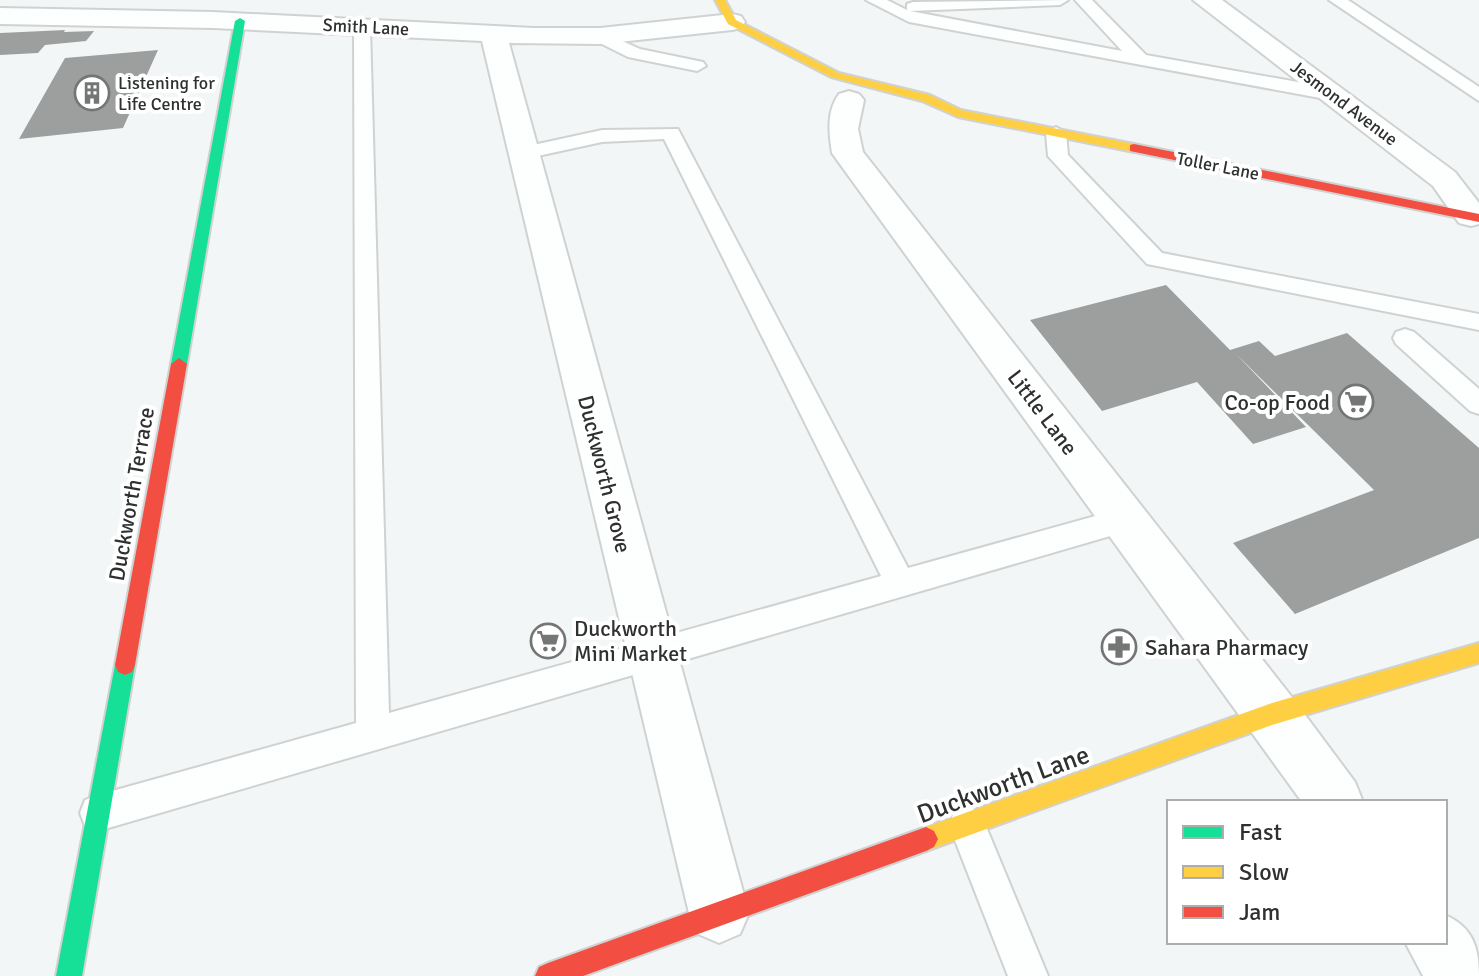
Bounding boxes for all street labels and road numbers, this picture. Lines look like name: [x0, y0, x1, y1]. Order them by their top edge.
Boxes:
street label: Smith Lane: [322, 14, 410, 40]
street label: Jesmond Avenue: [1286, 56, 1402, 150]
street label: Toller Lane: [1175, 147, 1261, 185]
street label: Little Lane: [1002, 364, 1083, 460]
street label: Duckworth Grove: [572, 392, 637, 556]
street label: Duckworth Terrace: [103, 405, 160, 583]
street label: Duckworth Lane: [913, 739, 1094, 831]

